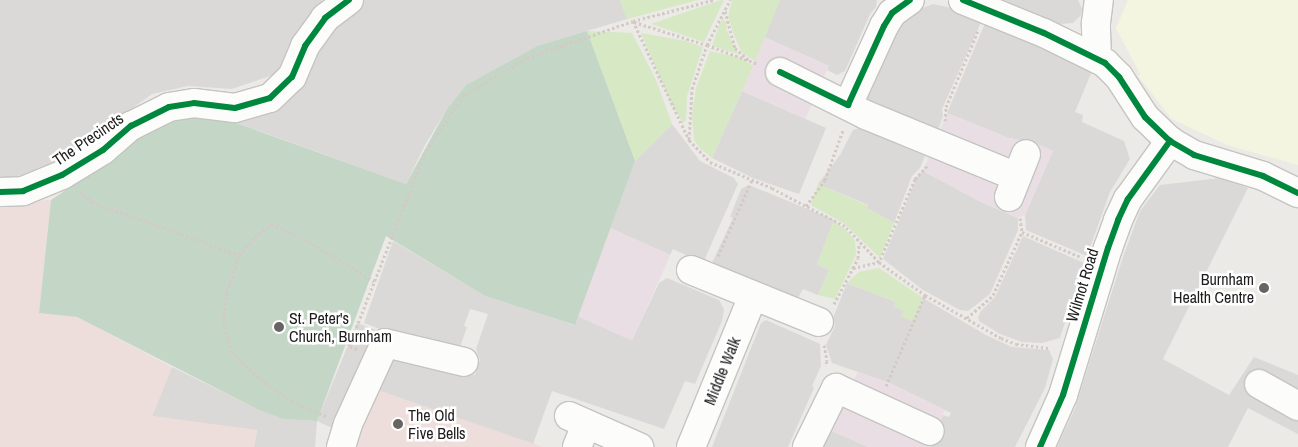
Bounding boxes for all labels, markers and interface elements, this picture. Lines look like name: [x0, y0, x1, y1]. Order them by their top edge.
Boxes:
street label: The Precincts: [49, 108, 127, 170]
street label: Wilmot Road: [1062, 246, 1102, 324]
place label: Burnham Health Centre: [1173, 269, 1254, 307]
marker: Burnham Health Centre: [1258, 282, 1270, 294]
place label: St. Peter's Church, Burnham: [289, 308, 392, 346]
marker: St. Peter's Church, Burnham: [273, 321, 285, 333]
street label: Middle Walk: [700, 334, 744, 408]
place label: The Old Five Bells: [408, 405, 466, 443]
marker: The Old Five Bells: [392, 418, 404, 430]

